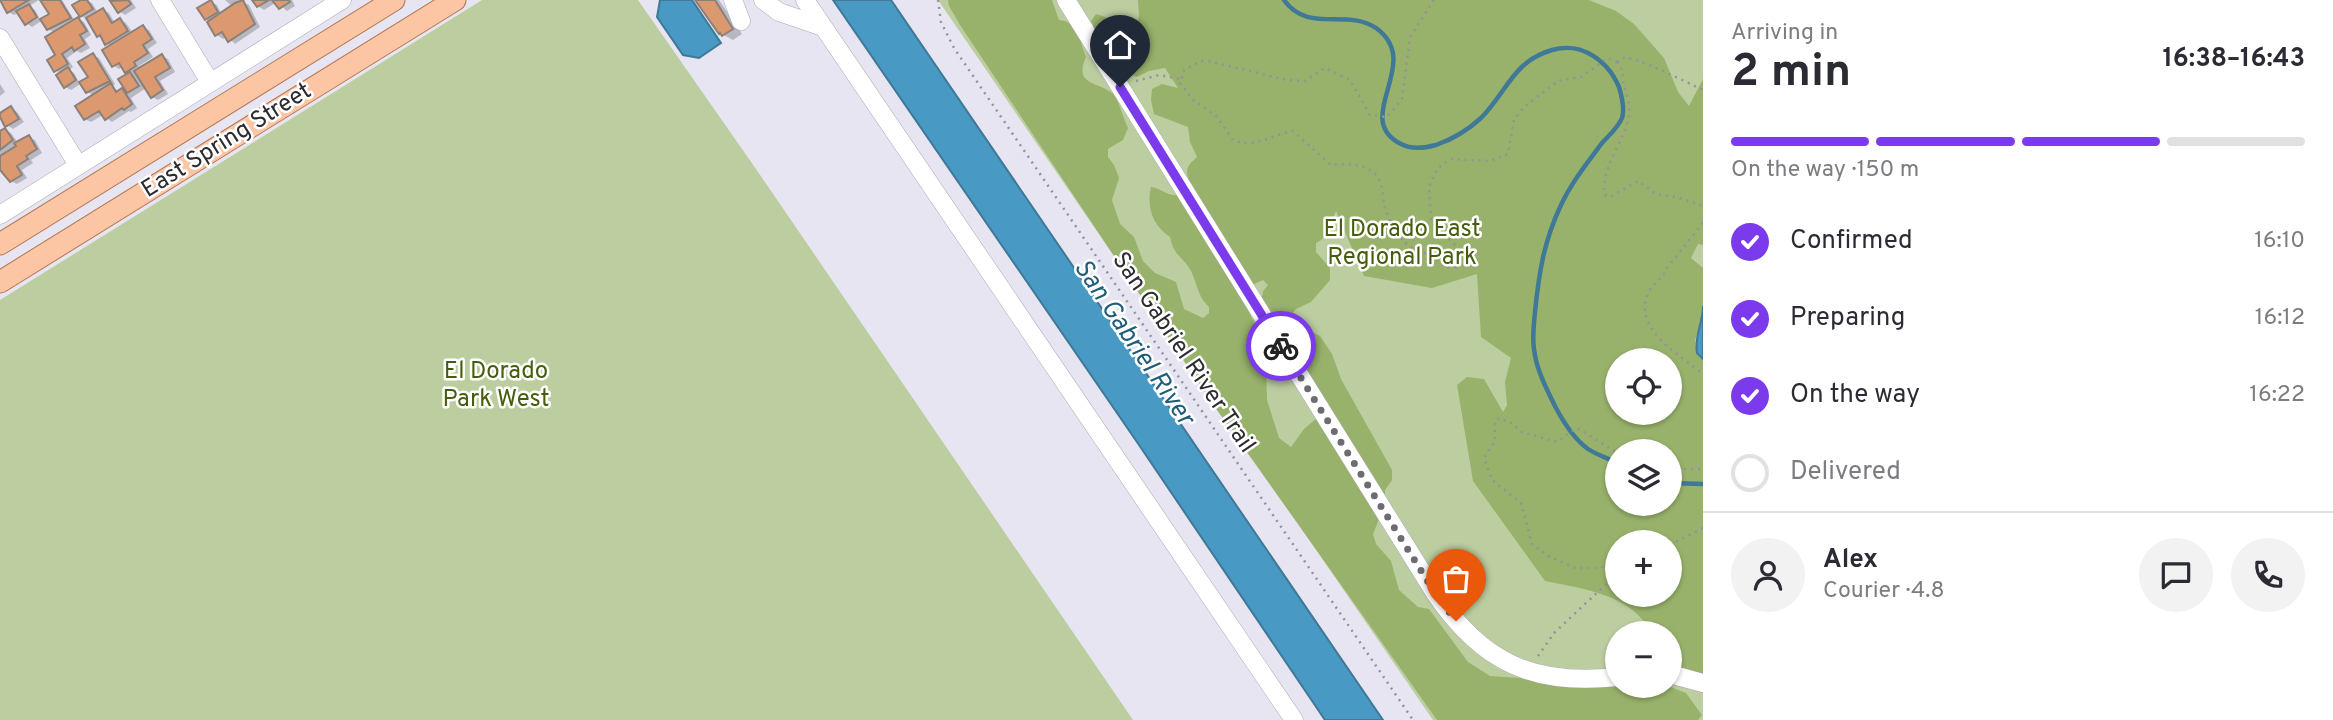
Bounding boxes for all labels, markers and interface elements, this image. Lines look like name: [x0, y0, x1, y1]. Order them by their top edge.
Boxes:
pin: [1090, 15, 1150, 87]
text: Arriving in: [1731, 19, 1838, 48]
icon: home: [1101, 26, 1139, 64]
text: 16:38–16:43: [2162, 43, 2305, 76]
text: 2 min: [1731, 44, 1851, 103]
street label: East Spring Street: [136, 77, 318, 205]
text: On the way · 150 m: [1731, 156, 1919, 185]
park label: El Dorado East Regional Park: [1323, 215, 1481, 273]
icon: check: [1731, 223, 1769, 261]
text: Confirmed: [1790, 225, 1913, 258]
text: 16:10: [2254, 227, 2305, 256]
street label: San Gabriel River Trail: [1105, 247, 1261, 459]
water label: San Gabriel River: [1065, 253, 1202, 434]
icon: check: [1731, 300, 1769, 338]
text: Preparing: [1790, 302, 1905, 335]
text: 16:12: [2255, 304, 2305, 333]
courier: [1246, 311, 1316, 381]
icon: bike: [1262, 327, 1300, 365]
map controls: [1605, 348, 1682, 698]
button: locate: [1605, 348, 1682, 425]
park label: El Dorado Park West: [442, 357, 550, 415]
icon: check: [1731, 377, 1769, 415]
text: On the way: [1790, 379, 1920, 412]
text: 16:22: [2249, 381, 2305, 410]
button: layers: [1605, 439, 1682, 516]
text: Delivered: [1790, 456, 1901, 489]
button: +: [1605, 530, 1682, 607]
button: person: [1731, 538, 1805, 612]
button: chat: [2139, 538, 2213, 612]
button: phone: [2231, 538, 2305, 612]
text: Alex: [1823, 544, 1878, 577]
pin: [1426, 549, 1486, 621]
icon: bag: [1437, 560, 1475, 598]
text: Courier · 4.8: [1823, 577, 1944, 606]
button: −: [1605, 621, 1682, 698]

